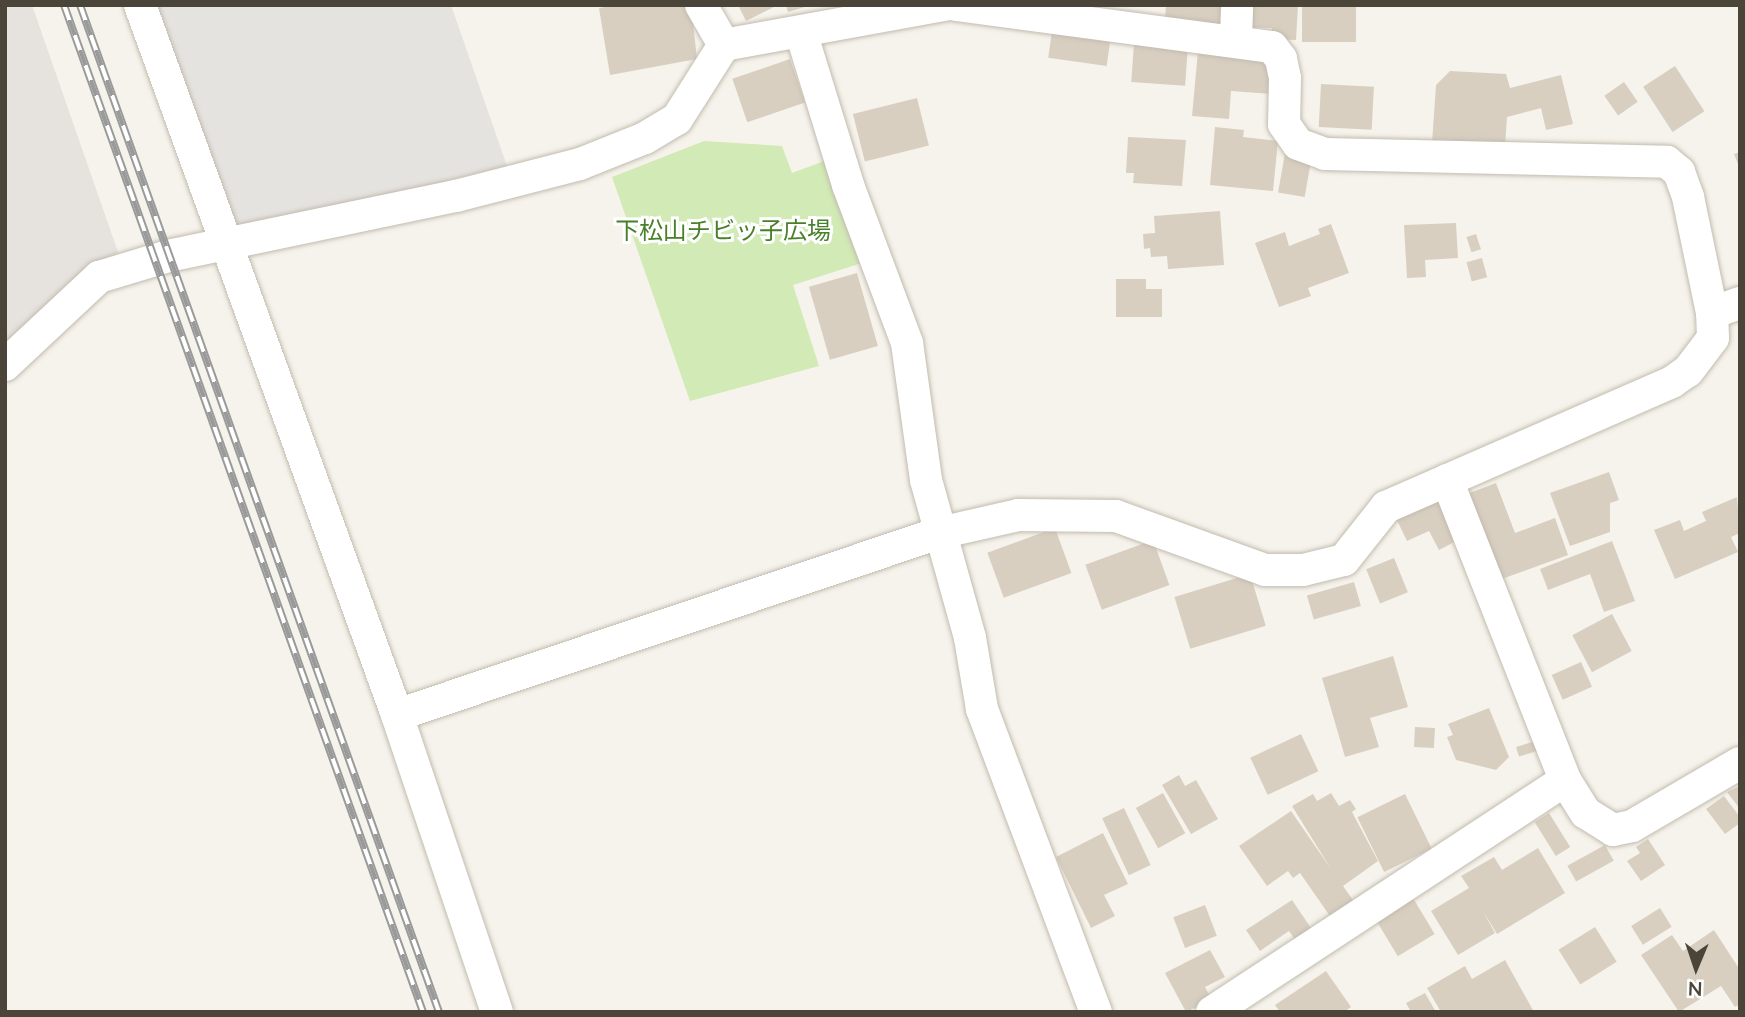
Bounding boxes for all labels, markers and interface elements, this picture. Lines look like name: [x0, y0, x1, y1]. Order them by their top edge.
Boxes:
park label: 下松山チビッ子広場: [615, 216, 831, 244]
north arrow: [1661, 933, 1731, 1003]
text: N: [1688, 978, 1703, 1001]

